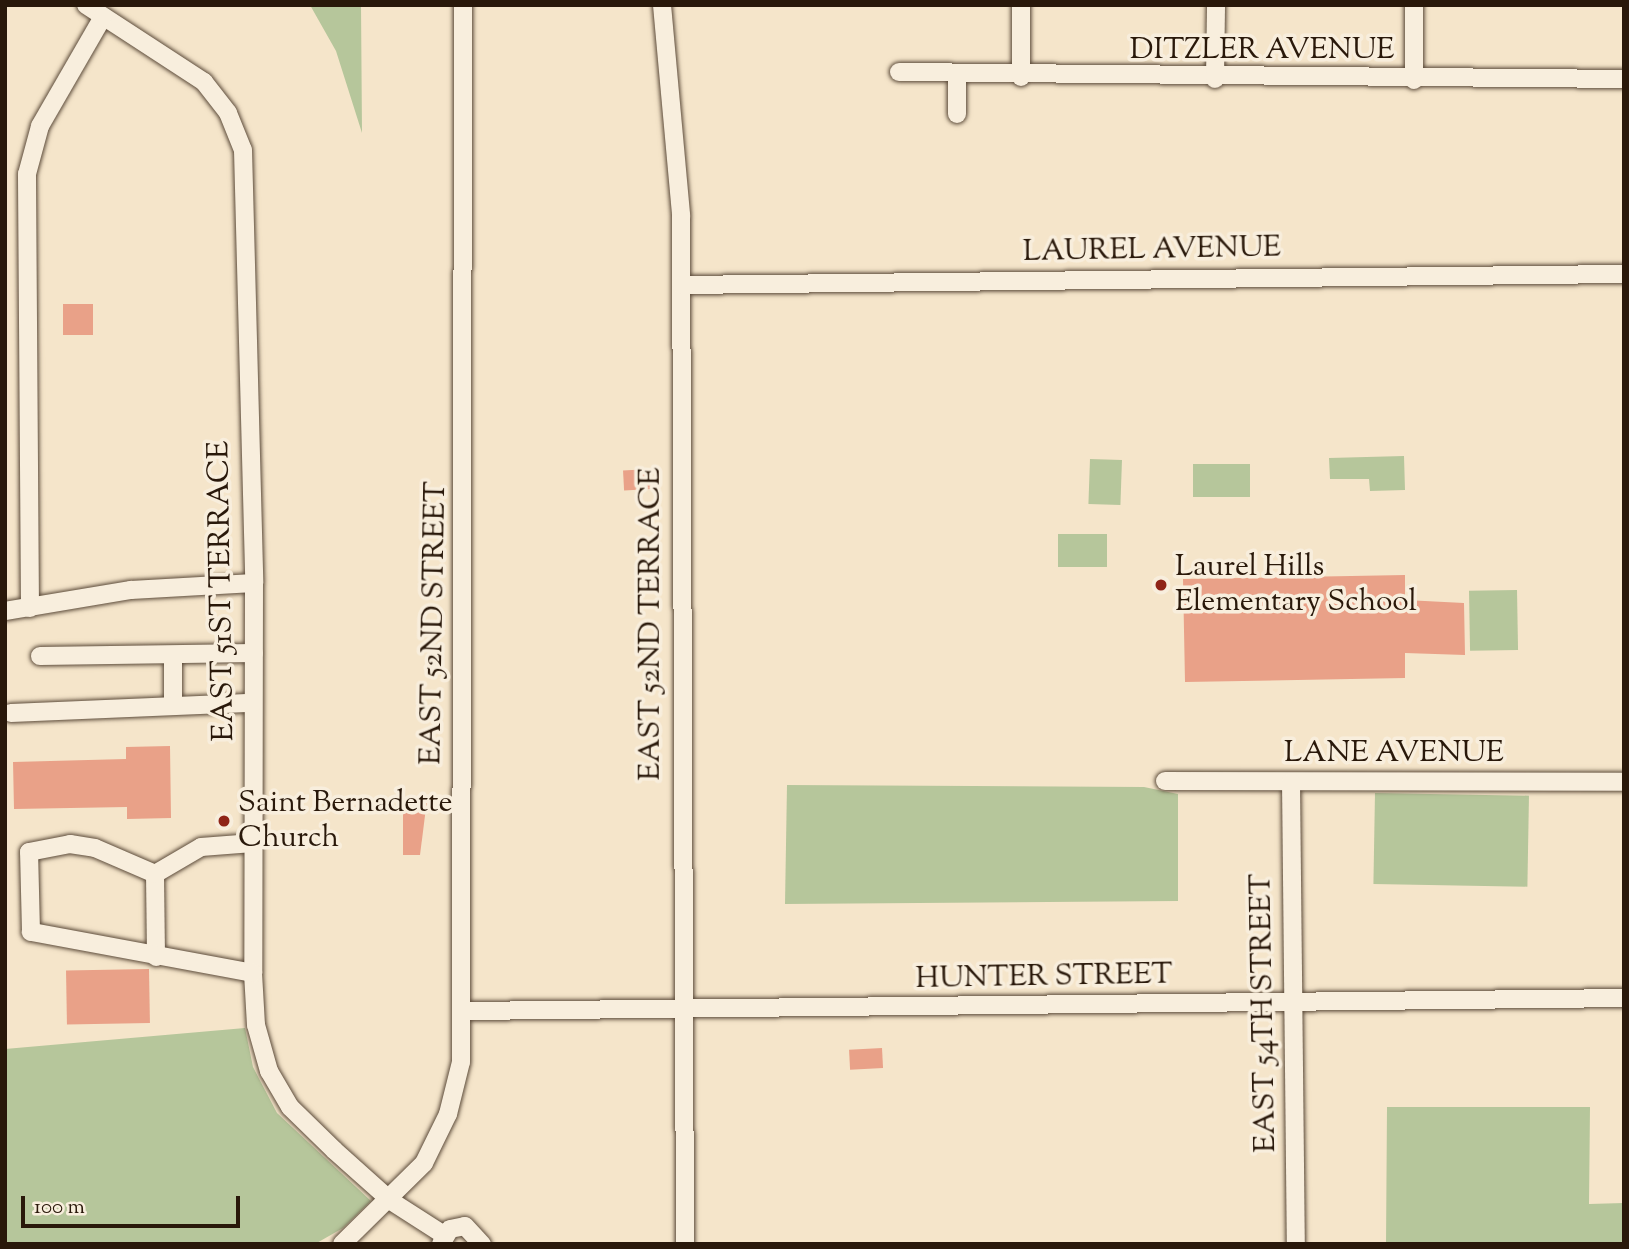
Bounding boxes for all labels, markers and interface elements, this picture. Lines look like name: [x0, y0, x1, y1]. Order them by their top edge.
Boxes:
street label: DITZLER AVENUE: [1130, 33, 1394, 69]
street label: LAUREL AVENUE: [1023, 231, 1281, 271]
street label: EAST 51ST TERRACE: [202, 440, 244, 742]
street label: EAST 52ND TERRACE: [634, 467, 670, 781]
street label: EAST 52ND STREET: [415, 481, 455, 765]
place label: Laurel Hills Elementary School: [1175, 550, 1417, 620]
marker: Laurel Hills Elementary School: [1153, 577, 1169, 593]
street label: LANE AVENUE: [1284, 736, 1504, 772]
place label: Saint Bernadette Church: [238, 786, 453, 856]
marker: Saint Bernadette Church: [216, 813, 232, 829]
street label: EAST 54TH STREET: [1245, 873, 1285, 1153]
street label: HUNTER STREET: [915, 958, 1173, 998]
scale bar: [24, 1182, 243, 1226]
text: 100 m: [34, 1193, 85, 1223]

